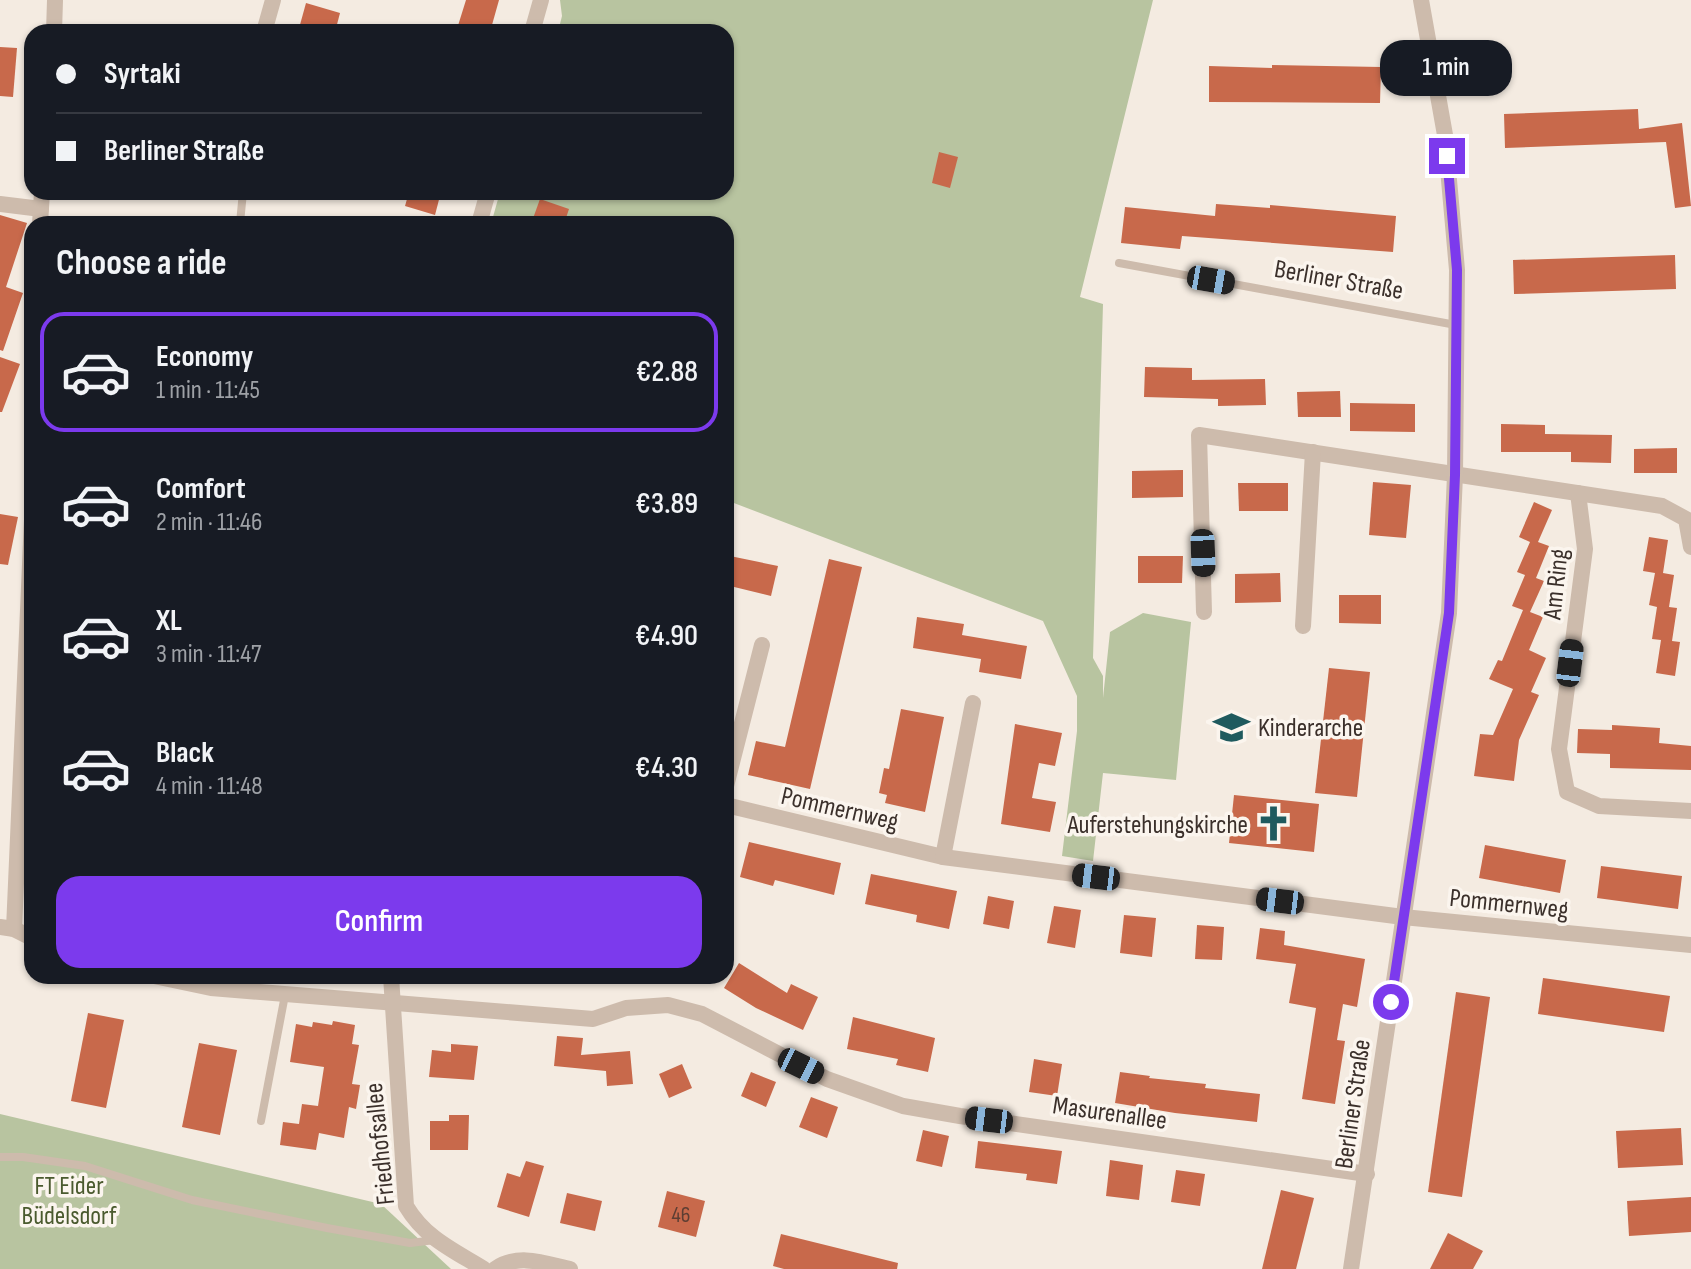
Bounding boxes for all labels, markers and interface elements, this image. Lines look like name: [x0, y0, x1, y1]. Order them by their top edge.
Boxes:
callout: 1 min: [1381, 40, 1513, 96]
text: 1 min: [1422, 52, 1470, 83]
text: Syrtaki: [104, 56, 181, 92]
text: Berliner Straße: [104, 133, 264, 169]
route end: [1429, 138, 1465, 174]
text: Choose a ride: [56, 242, 227, 285]
street label: Berliner Straße: [1272, 254, 1406, 307]
car: [1185, 264, 1237, 296]
icon: car: [60, 336, 132, 408]
text: Economy: [156, 339, 253, 375]
text: €2.88: [636, 354, 698, 390]
text: 1 min · 11:45: [156, 375, 260, 406]
icon: car: [60, 468, 132, 540]
text: Comfort: [156, 471, 246, 507]
text: €3.89: [635, 486, 698, 522]
text: 2 min · 11:46: [156, 507, 262, 538]
car: [1190, 529, 1216, 577]
street label: Am Ring: [1537, 547, 1576, 622]
icon: car: [60, 600, 132, 672]
text: XL: [156, 603, 182, 639]
text: €4.90: [635, 618, 698, 654]
car: [1555, 638, 1585, 688]
text: 3 min · 11:47: [156, 639, 261, 670]
school or university icon: Kinderarche: [1213, 708, 1251, 746]
place label: Kinderarche: [1258, 713, 1363, 744]
icon: car: [60, 732, 132, 804]
text: Black: [156, 735, 214, 771]
text: €4.30: [635, 750, 698, 786]
text: 4 min · 11:48: [156, 771, 263, 802]
street label: Pommernweg: [778, 781, 901, 838]
church icon: Auferstehungskirche: [1255, 805, 1293, 843]
place label: Auferstehungskirche: [1066, 810, 1248, 841]
car: [1071, 862, 1121, 892]
button: Confirm: [56, 876, 702, 968]
street label: Pommernweg: [1448, 883, 1570, 926]
car: [1255, 886, 1305, 916]
route start: [1373, 984, 1409, 1020]
street label: Berliner Straße: [1329, 1037, 1378, 1171]
car: [774, 1045, 828, 1087]
street label: Friedhofsallee: [359, 1081, 402, 1206]
street label: Masurenallee: [1051, 1090, 1169, 1137]
car: [964, 1105, 1014, 1135]
park label: FT Eider Büdelsdorf: [22, 1171, 117, 1232]
house number: 46: [672, 1202, 690, 1229]

